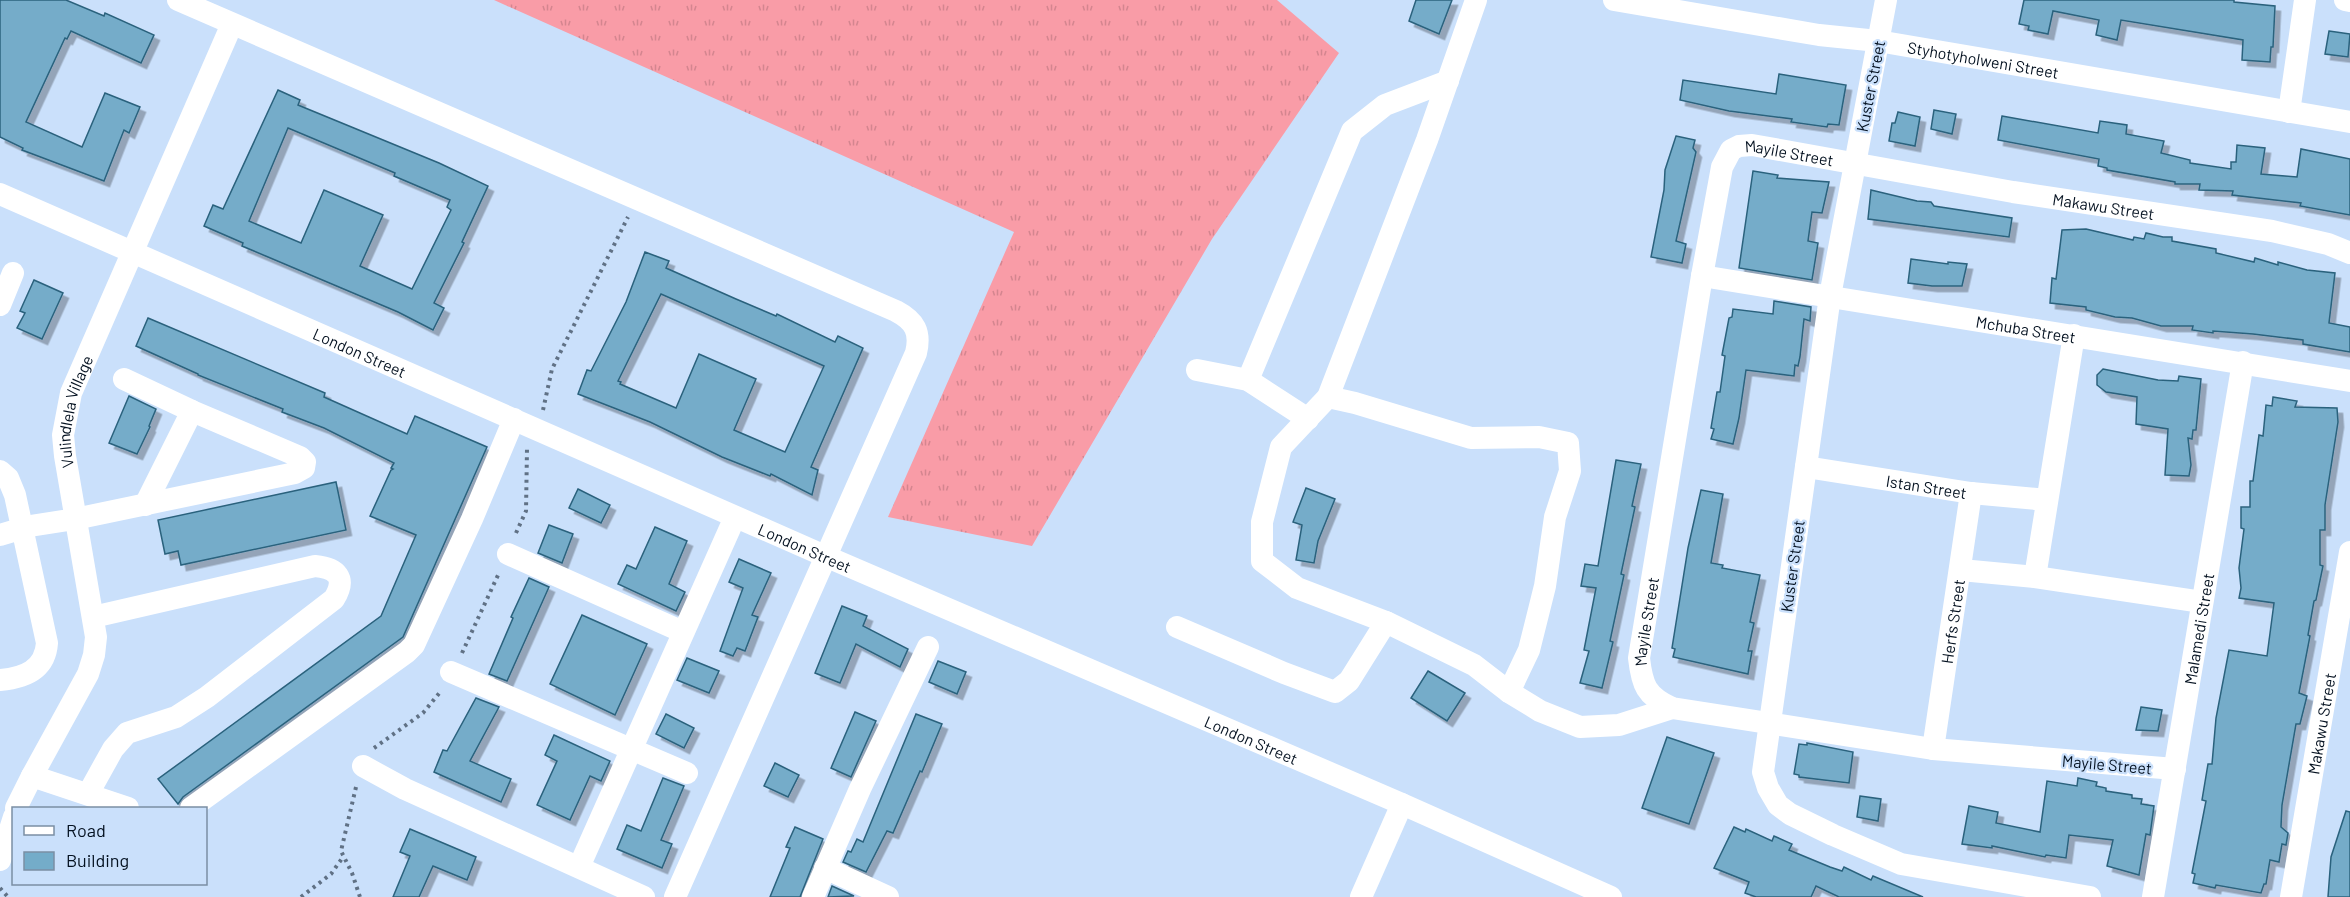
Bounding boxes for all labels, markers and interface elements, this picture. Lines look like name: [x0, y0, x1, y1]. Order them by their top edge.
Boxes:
street label: Styhotyholweni Street: [1906, 37, 2060, 81]
street label: Kuster Street: [1852, 39, 1888, 133]
street label: Mayile Street: [1744, 135, 1835, 169]
street label: Makawu Street: [2051, 189, 2156, 223]
street label: Mchuba Street: [1974, 311, 2077, 346]
street label: London Street: [311, 323, 409, 381]
street label: Vulindlela Village: [53, 352, 96, 469]
street label: Istan Street: [1885, 470, 1968, 502]
street label: London Street: [756, 519, 854, 576]
street label: Kuster Street: [1776, 519, 1808, 613]
street label: Malamedi Street: [2179, 572, 2217, 686]
street label: Mayile Street: [1629, 576, 1662, 667]
street label: Herfs Street: [1936, 578, 1968, 665]
street label: Makawu Street: [2303, 671, 2339, 776]
street label: London Street: [1202, 711, 1301, 768]
street label: Mayile Street: [2061, 751, 2153, 777]
legend: [12, 807, 207, 885]
text: Road: [66, 819, 106, 841]
text: Building: [66, 849, 129, 871]

